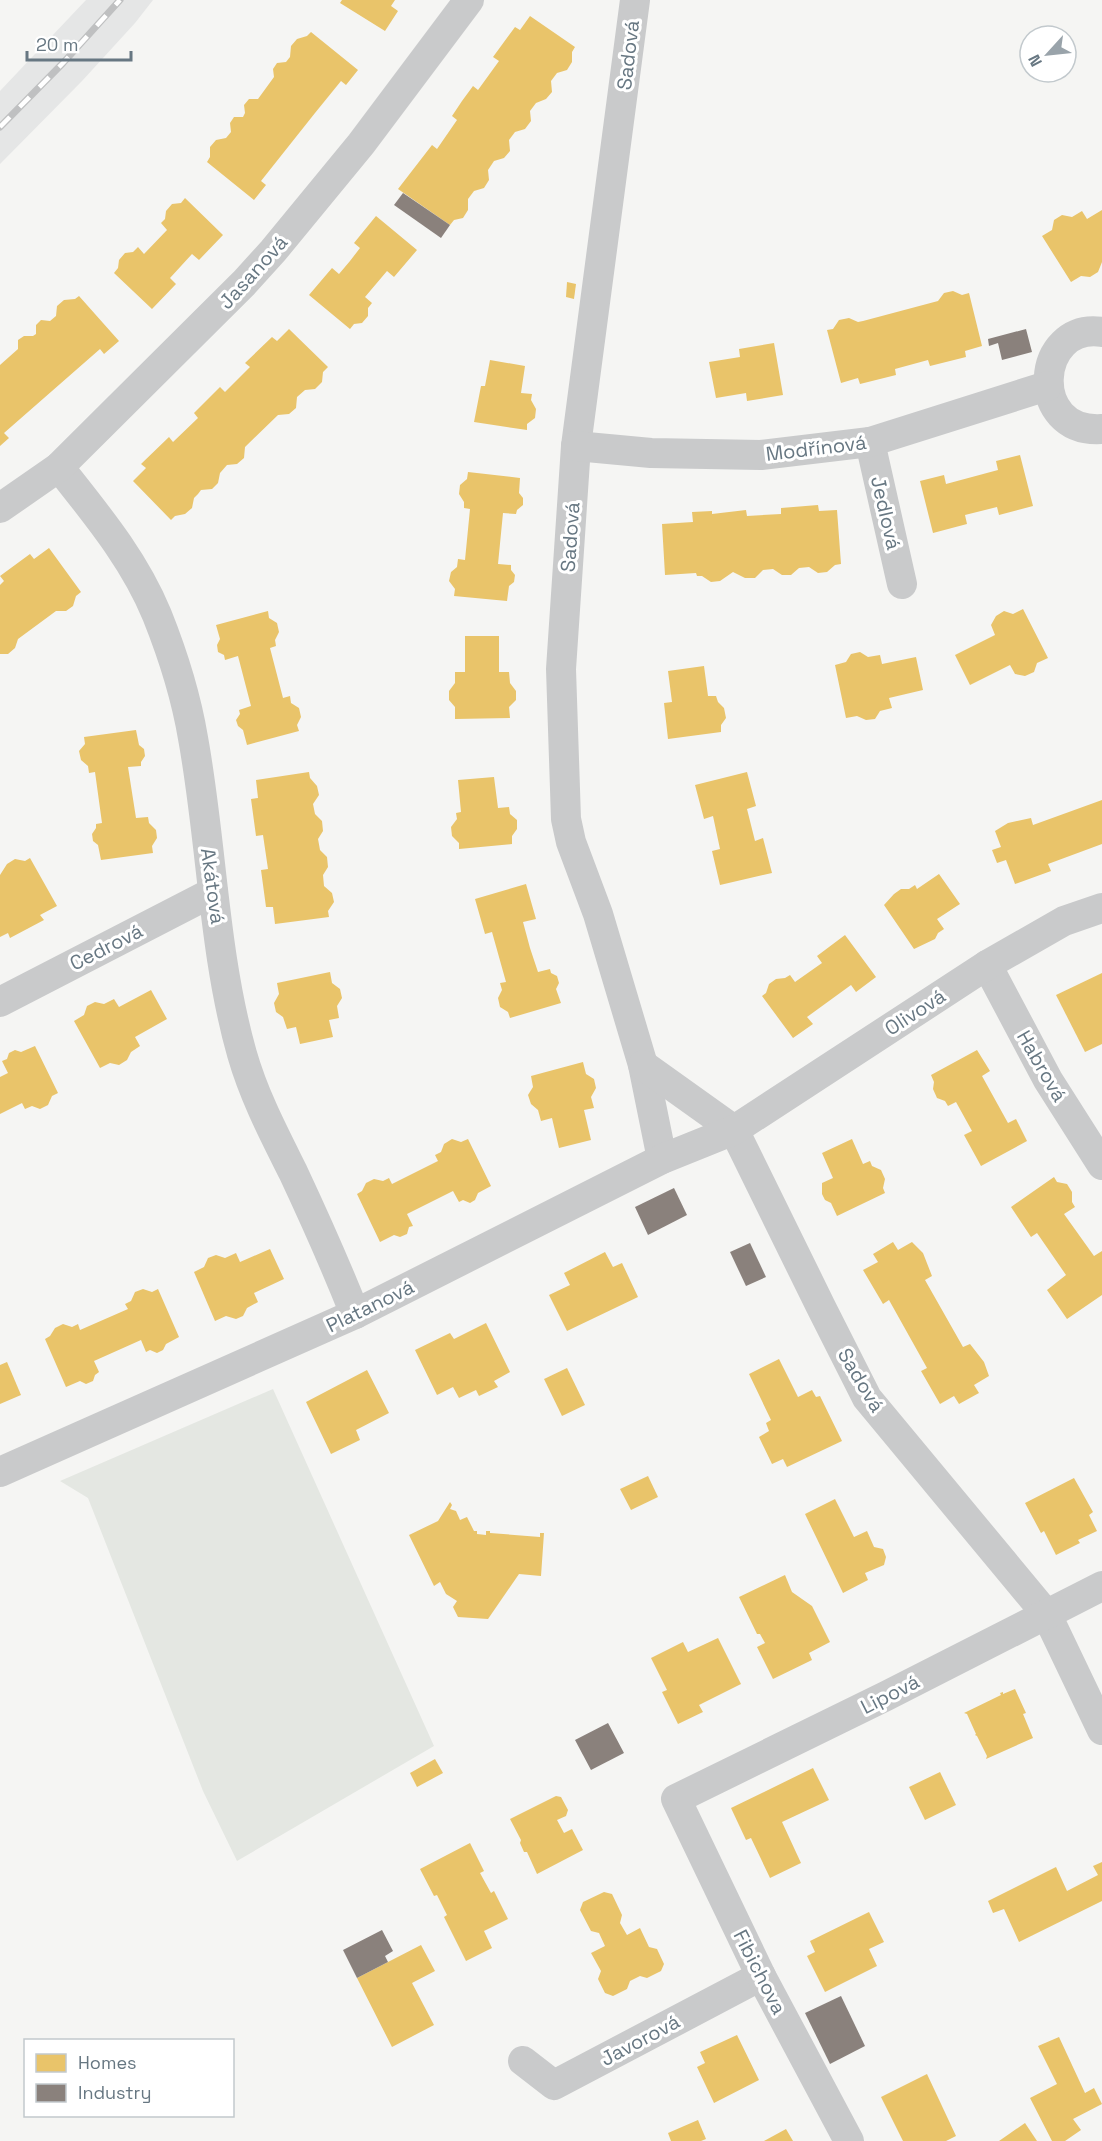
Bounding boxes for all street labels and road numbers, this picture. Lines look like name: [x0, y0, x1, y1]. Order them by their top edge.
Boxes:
street label: Sadová: [611, 19, 645, 91]
street label: Jasanová: [213, 230, 293, 314]
street label: Modřínová: [764, 429, 868, 467]
street label: Jedlová: [865, 474, 907, 552]
street label: Sadová: [555, 501, 585, 573]
street label: Akátová: [195, 846, 231, 926]
street label: Cedrová: [65, 918, 147, 976]
street label: Olivová: [880, 983, 950, 1041]
street label: Habrová: [1011, 1025, 1073, 1107]
street label: Platanová: [322, 1274, 418, 1338]
street label: Sadová: [832, 1343, 890, 1417]
street label: Lipová: [856, 1668, 924, 1720]
street label: Fibichova: [728, 1925, 792, 2019]
street label: Javorová: [596, 2008, 684, 2072]

